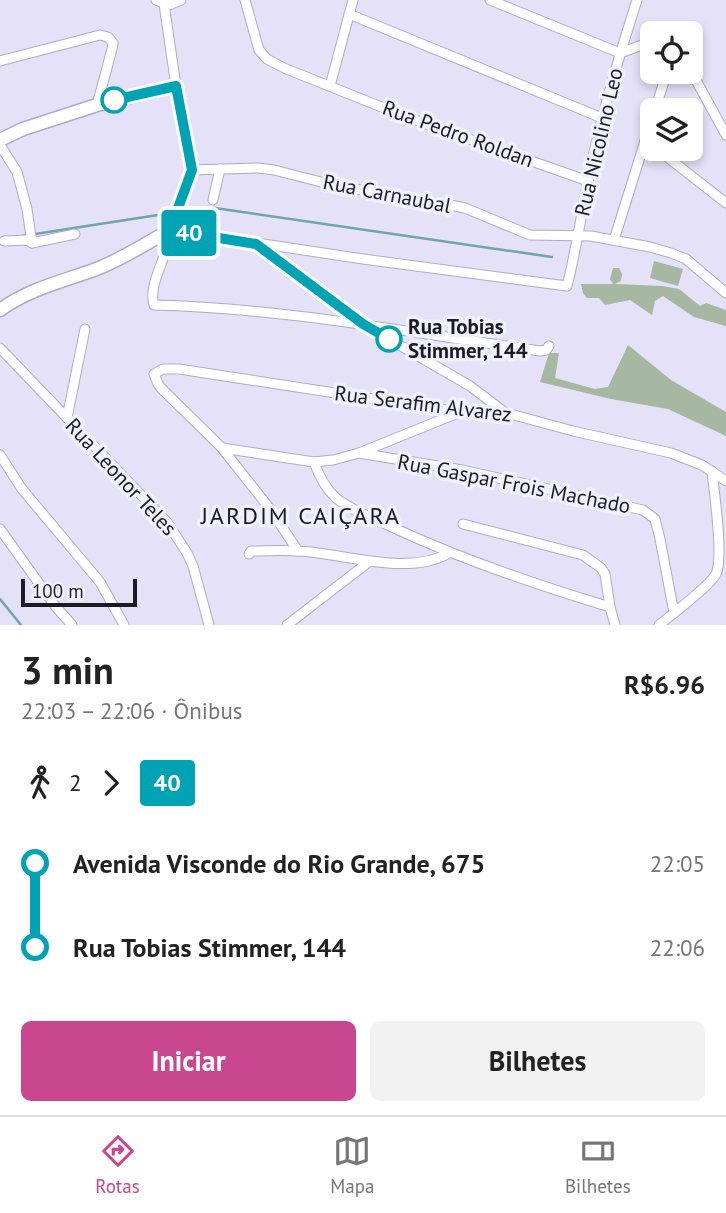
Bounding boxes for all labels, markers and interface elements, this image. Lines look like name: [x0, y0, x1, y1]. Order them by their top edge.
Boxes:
map controls: [640, 21, 703, 161]
button: locate: [640, 21, 703, 84]
street label: Rua Nicolino Leo: [568, 65, 629, 219]
unlabelled marker: [101, 87, 127, 113]
street label: Rua Pedro Roldan: [379, 94, 537, 173]
button: layers: [640, 98, 703, 161]
street label: Rua Carnaubal: [321, 168, 453, 219]
line badge: 40: [158, 210, 220, 256]
text: 40: [175, 217, 203, 248]
place label: Rua Tobias Stimmer, 144: [408, 313, 528, 364]
marker: Rua Tobias Stimmer, 144: [376, 326, 402, 352]
street label: Rua Serafim Alvarez: [333, 379, 513, 428]
street label: Rua Leonor Teles: [60, 412, 183, 541]
street label: Rua Gaspar Frois Machado: [395, 448, 633, 519]
district label: JARDIM CAIÇARA: [200, 500, 401, 531]
scale bar: [21, 576, 136, 608]
text: 100 m: [32, 579, 84, 603]
text: 3 min: [21, 645, 114, 694]
text: R$6.96: [624, 668, 705, 701]
text: 22:03 – 22:06 · Ônibus: [21, 696, 243, 725]
icon: walk: [21, 764, 59, 802]
icon: forward: [92, 764, 130, 802]
text: 40: [154, 767, 181, 798]
text: 2: [69, 768, 82, 797]
text: Avenida Visconde do Rio Grande, 675: [73, 847, 485, 880]
text: 22:05: [650, 849, 705, 878]
text: Rua Tobias Stimmer, 144: [73, 931, 346, 964]
text: 22:06: [650, 933, 705, 962]
button: Iniciar: [21, 1021, 356, 1101]
button: Bilhetes: [370, 1021, 705, 1101]
tab: Rotas: [95, 1132, 140, 1198]
tab: Mapa: [330, 1132, 374, 1198]
tab: Bilhetes: [565, 1132, 631, 1198]

